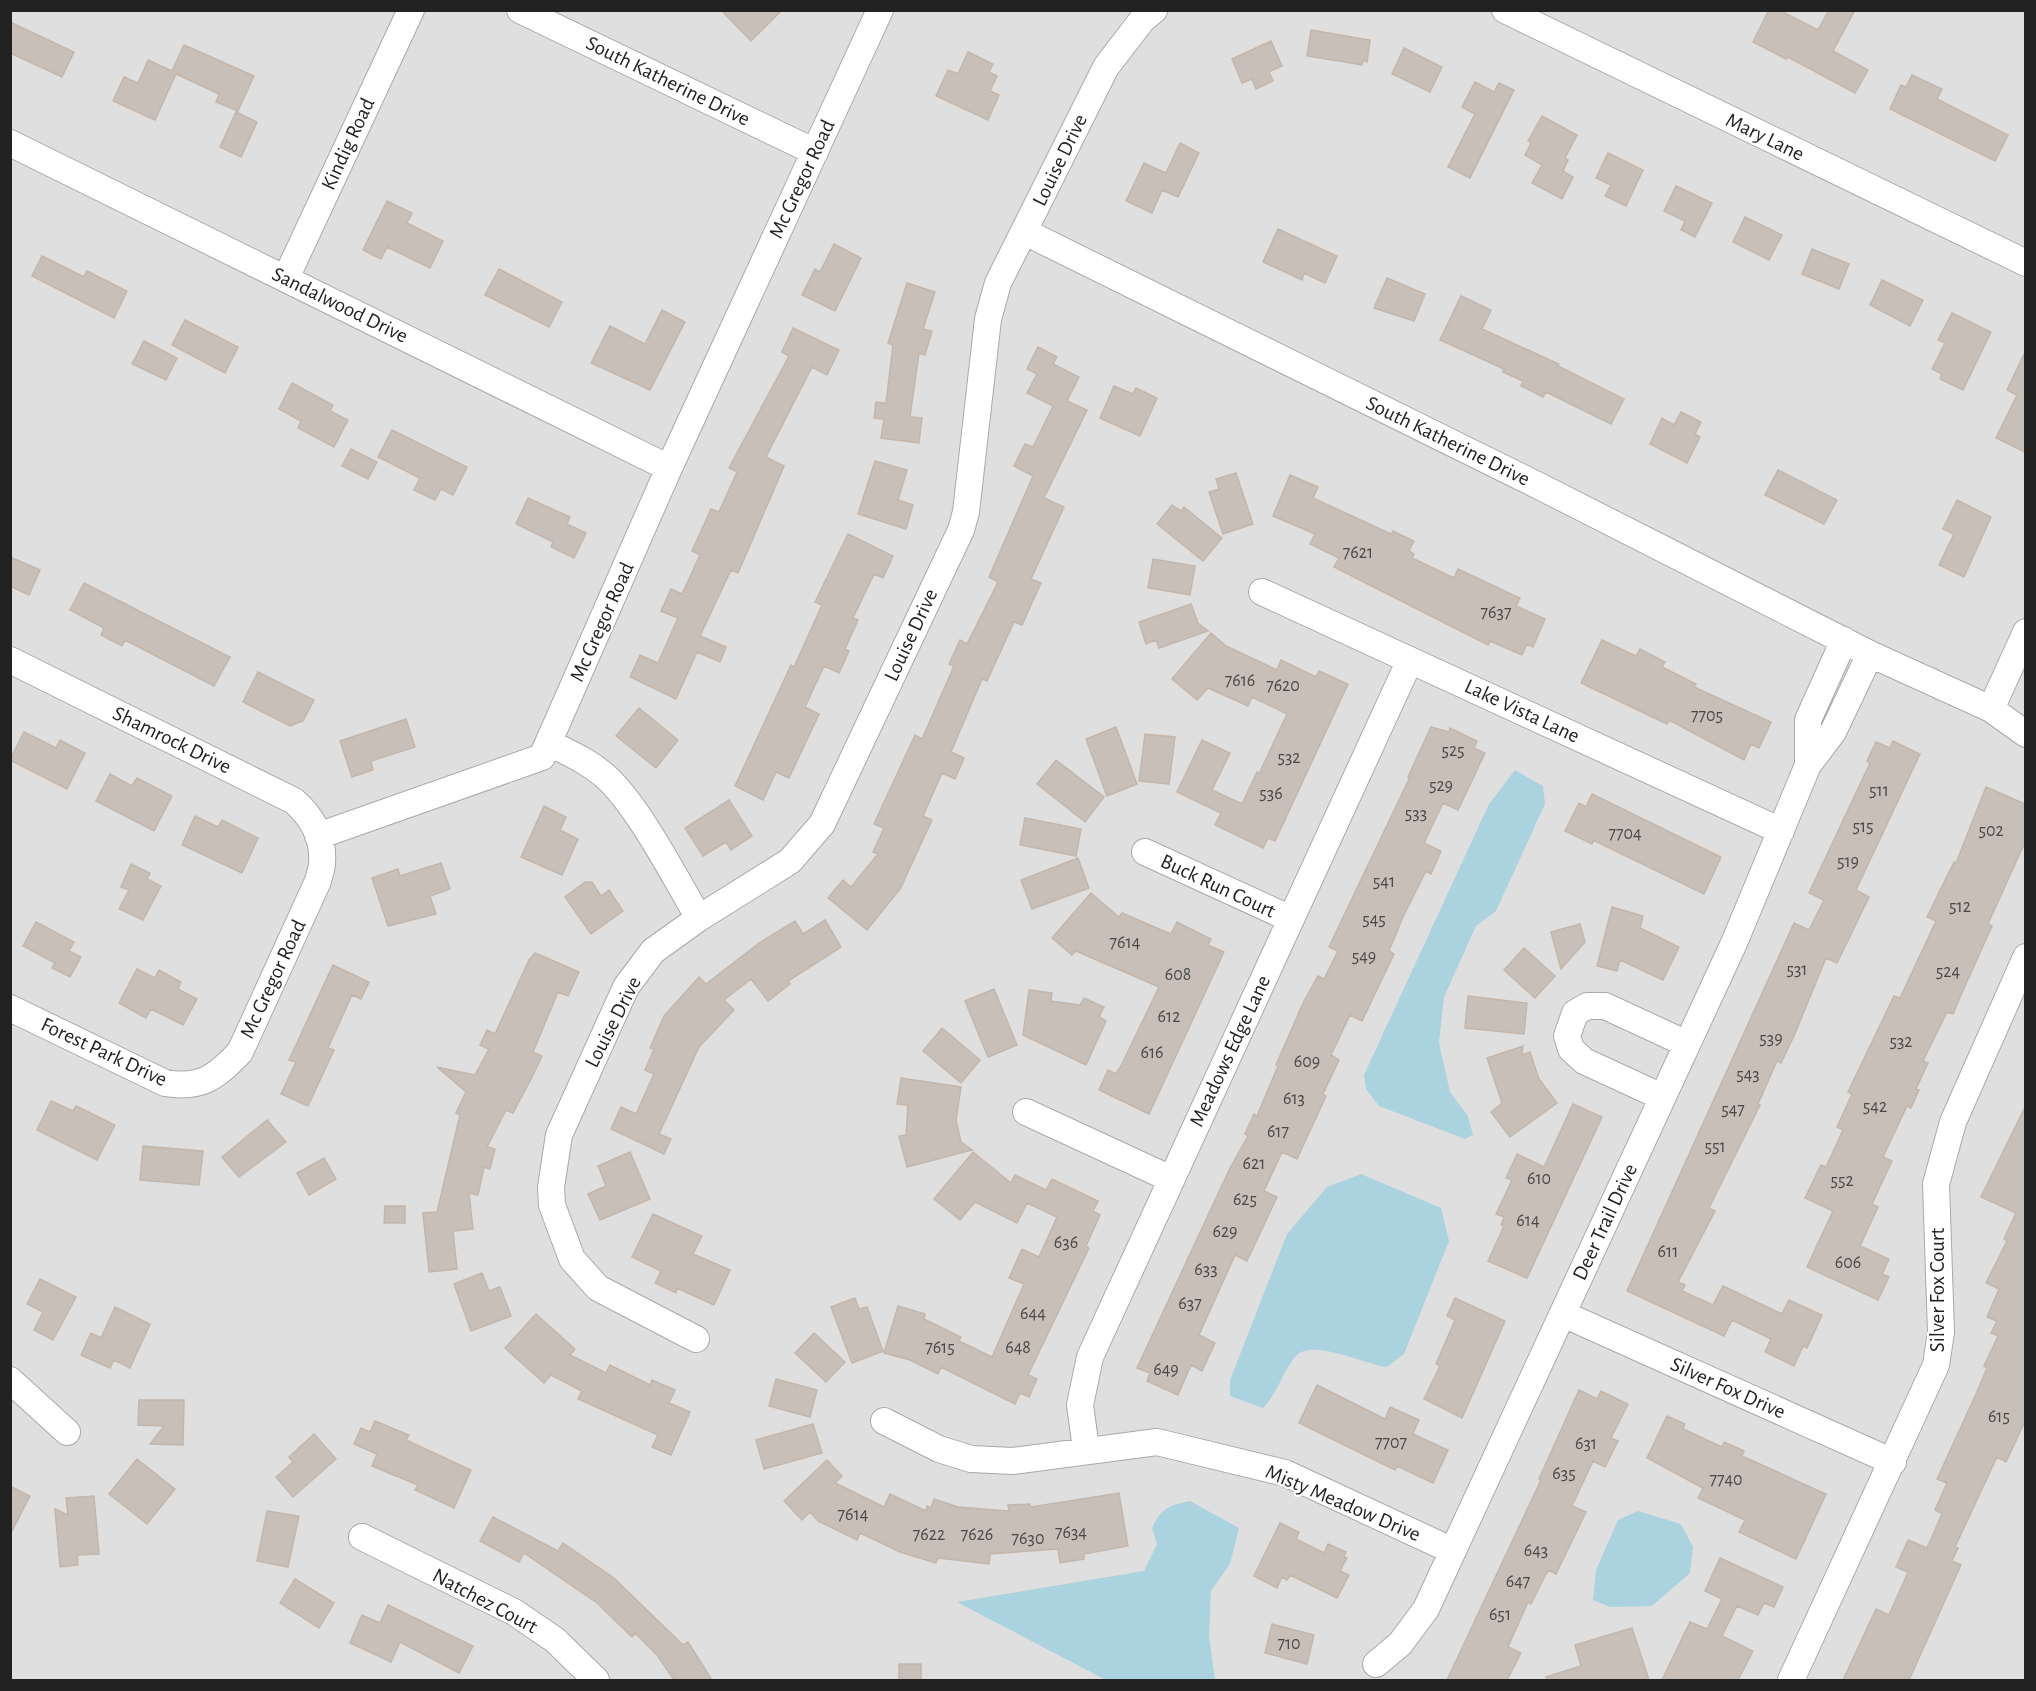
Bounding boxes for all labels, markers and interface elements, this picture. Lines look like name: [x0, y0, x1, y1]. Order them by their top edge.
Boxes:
street label: South Katherine Drive: [583, 32, 753, 130]
street label: Kindig Road: [318, 95, 378, 193]
street label: Mary Lane: [1723, 109, 1807, 165]
street label: Louise Drive: [1029, 111, 1091, 209]
street label: Mc Gregor Road: [765, 116, 839, 242]
street label: Sandalwood Drive: [269, 263, 411, 347]
street label: South Katherine Drive: [1363, 392, 1533, 490]
house number: 7621: [1343, 544, 1373, 562]
street label: Mc Gregor Road: [566, 559, 638, 685]
street label: Louise Drive: [881, 586, 941, 684]
house number: 7637: [1481, 604, 1511, 622]
house number: 7616: [1225, 672, 1255, 690]
street label: Lake Vista Lane: [1461, 675, 1583, 747]
house number: 7620: [1266, 677, 1300, 695]
street label: Shamrock Drive: [110, 702, 234, 778]
house number: 7705: [1691, 707, 1723, 725]
house number: 525: [1441, 742, 1465, 760]
house number: 532: [1277, 749, 1301, 767]
house number: 529: [1429, 777, 1453, 795]
house number: 511: [1869, 782, 1889, 800]
house number: 536: [1259, 785, 1283, 803]
house number: 533: [1405, 805, 1427, 823]
house number: 515: [1852, 818, 1874, 836]
house number: 502: [1978, 822, 2004, 840]
house number: 7704: [1608, 825, 1642, 843]
street label: Buck Run Court: [1157, 850, 1279, 922]
house number: 519: [1837, 853, 1859, 871]
house number: 541: [1373, 873, 1395, 891]
house number: 512: [1949, 898, 1971, 916]
house number: 545: [1362, 911, 1386, 929]
street label: Mc Gregor Road: [236, 916, 310, 1042]
house number: 7614: [1110, 934, 1141, 952]
house number: 549: [1352, 948, 1376, 966]
house number: 531: [1786, 961, 1808, 979]
house number: 524: [1936, 963, 1961, 981]
house number: 608: [1165, 966, 1191, 984]
street label: Meadows Edge Lane: [1186, 972, 1274, 1130]
street label: Louise Drive: [581, 973, 645, 1071]
house number: 612: [1158, 1008, 1180, 1026]
street label: Forest Park Drive: [38, 1014, 170, 1090]
house number: 539: [1759, 1030, 1783, 1048]
house number: 532: [1889, 1033, 1913, 1051]
house number: 616: [1140, 1044, 1164, 1062]
house number: 609: [1294, 1053, 1320, 1071]
house number: 543: [1736, 1066, 1760, 1084]
house number: 613: [1283, 1090, 1305, 1108]
house number: 542: [1863, 1098, 1887, 1116]
house number: 547: [1721, 1101, 1745, 1119]
house number: 617: [1267, 1123, 1289, 1141]
house number: 551: [1704, 1138, 1726, 1156]
house number: 621: [1243, 1155, 1265, 1173]
street label: Deer Trail Drive: [1569, 1161, 1641, 1283]
house number: 610: [1527, 1170, 1551, 1188]
house number: 552: [1830, 1172, 1854, 1190]
house number: 625: [1233, 1191, 1257, 1209]
house number: 614: [1516, 1212, 1540, 1230]
house number: 629: [1212, 1223, 1238, 1241]
street label: Silver Fox Court: [1927, 1227, 1948, 1352]
house number: 636: [1054, 1234, 1078, 1252]
house number: 611: [1658, 1243, 1678, 1261]
house number: 606: [1835, 1254, 1861, 1272]
house number: 633: [1194, 1261, 1218, 1279]
house number: 637: [1178, 1295, 1202, 1313]
house number: 644: [1020, 1305, 1046, 1323]
house number: 7615: [925, 1339, 955, 1357]
house number: 648: [1005, 1339, 1031, 1357]
street label: Silver Fox Drive: [1667, 1353, 1789, 1423]
house number: 649: [1153, 1361, 1179, 1379]
house number: 615: [1988, 1408, 2010, 1426]
house number: 7707: [1375, 1434, 1407, 1452]
house number: 631: [1575, 1435, 1597, 1453]
street label: Misty Meadow Drive: [1262, 1461, 1424, 1545]
house number: 635: [1552, 1465, 1576, 1483]
house number: 7740: [1709, 1471, 1743, 1489]
house number: 7614: [838, 1506, 869, 1524]
house number: 7634: [1055, 1524, 1087, 1542]
house number: 7622: [913, 1526, 945, 1544]
house number: 7626: [961, 1526, 993, 1544]
house number: 7630: [1012, 1530, 1044, 1548]
house number: 643: [1524, 1542, 1548, 1560]
street label: Natchez Court: [429, 1565, 541, 1638]
house number: 647: [1506, 1573, 1530, 1591]
house number: 651: [1489, 1606, 1511, 1624]
house number: 710: [1277, 1635, 1301, 1653]

